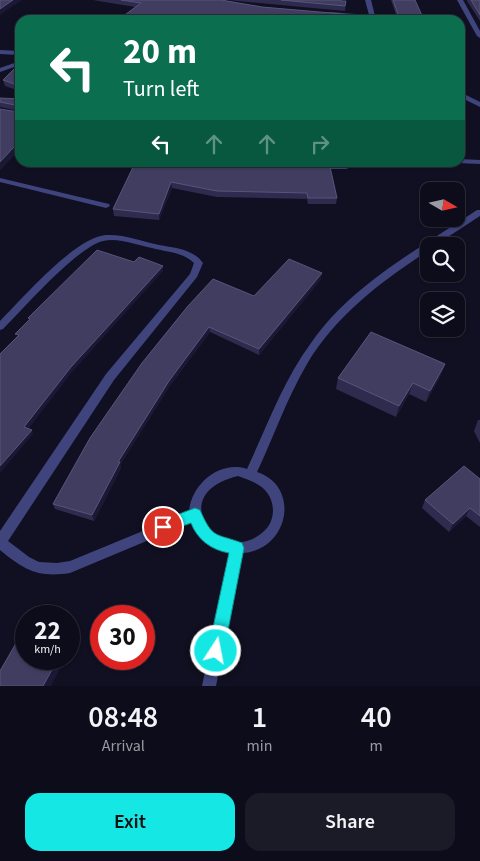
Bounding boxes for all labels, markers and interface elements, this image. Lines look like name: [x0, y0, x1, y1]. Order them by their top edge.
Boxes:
text: 20 m: [123, 27, 197, 77]
icon: left: [40, 35, 105, 100]
text: Turn left: [123, 73, 199, 105]
icon: left: [147, 130, 175, 158]
icon: ahead: [200, 130, 228, 158]
icon: ahead: [253, 130, 281, 158]
icon: right: [306, 130, 334, 158]
north arrow: [420, 182, 465, 228]
map controls: [420, 182, 465, 337]
button: search: [420, 237, 465, 282]
button: layers: [420, 292, 465, 337]
pin: [142, 506, 184, 548]
icon: arrive: [149, 513, 177, 541]
speed limit sign: 30: [90, 605, 155, 670]
text: 22: [34, 613, 61, 649]
position arrow: [189, 624, 241, 676]
text: km/h: [34, 641, 61, 658]
text: 08:48: [88, 696, 158, 739]
text: 1: [252, 696, 267, 739]
text: 40: [361, 696, 392, 739]
text: Arrival: [102, 735, 145, 757]
text: min: [247, 735, 272, 757]
text: m: [370, 735, 383, 757]
button: Exit: [25, 793, 235, 851]
button: Share: [245, 793, 455, 851]

